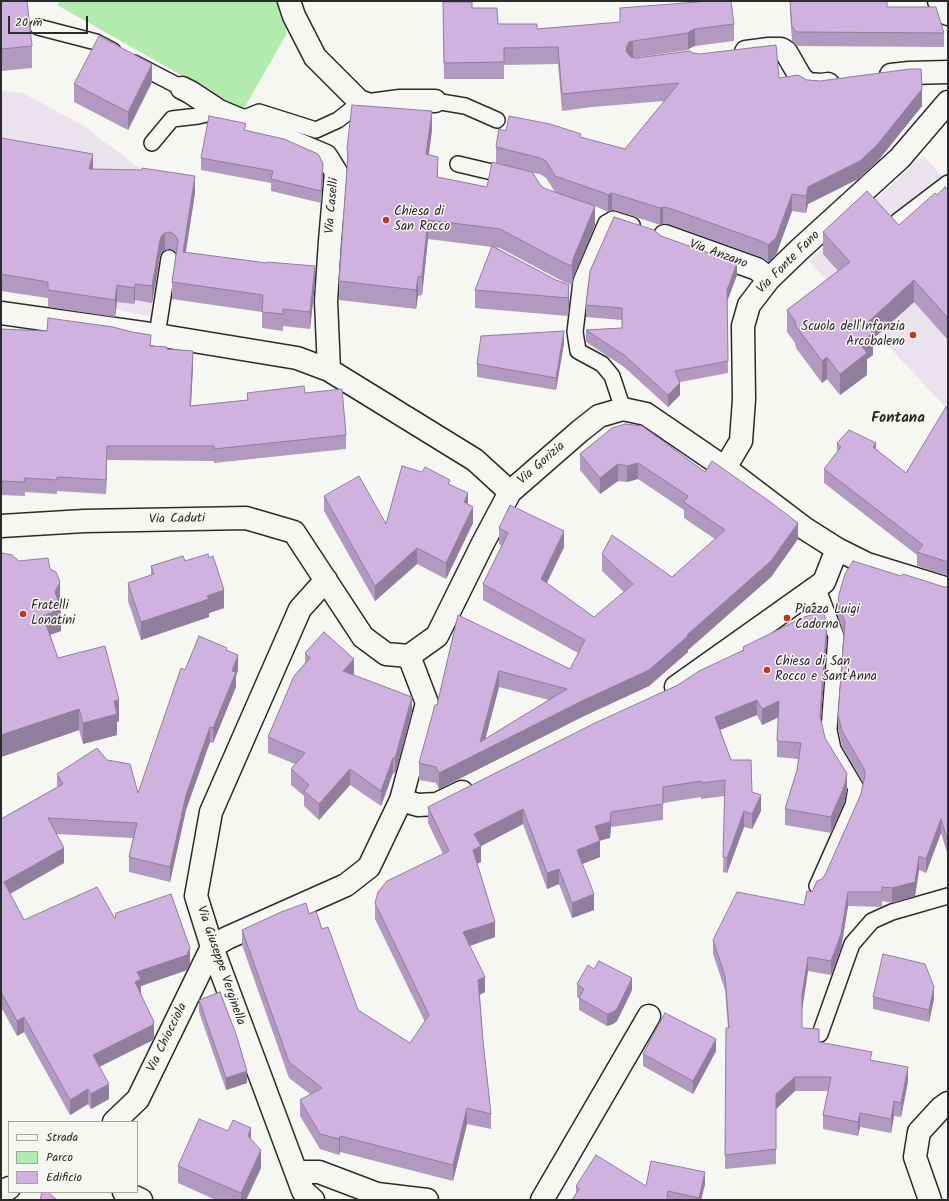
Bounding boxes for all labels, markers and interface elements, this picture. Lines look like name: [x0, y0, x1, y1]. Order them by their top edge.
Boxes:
scale bar: [10, 8, 90, 34]
text: 20 m: [15, 13, 42, 32]
street label: Via Caselli: [323, 177, 343, 235]
place label: Chiesa di San Rocco: [394, 205, 450, 236]
marker: Chiesa di San Rocco: [381, 215, 391, 225]
street label: Via Fonte Fano: [754, 228, 824, 298]
street label: Via Anzano: [687, 237, 749, 273]
place label: Scuola dell'Infanzia Arcobaleno: [801, 320, 905, 351]
marker: Scuola dell'Infanzia Arcobaleno: [908, 330, 918, 340]
district label: Fontana: [871, 410, 925, 428]
street label: Via Gorizia: [515, 439, 569, 489]
street label: Via Caduti: [149, 512, 205, 528]
place label: Fratelli Lonatini: [31, 599, 75, 630]
place label: Piazza Luigi Cadorna: [795, 603, 860, 634]
marker: Fratelli Lonatini: [18, 609, 28, 619]
marker: Piazza Luigi Cadorna: [782, 613, 792, 623]
place label: Chiesa di San Rocco e Sant'Anna: [775, 655, 877, 686]
marker: Chiesa di San Rocco e Sant'Anna: [762, 665, 772, 675]
street label: Via Giuseppe Verginella: [192, 904, 248, 1028]
street label: Via Chiocciola: [145, 1001, 191, 1075]
legend: [8, 1121, 138, 1193]
text: Strada: [46, 1128, 78, 1147]
text: Parco: [46, 1148, 73, 1167]
text: Edificio: [46, 1168, 82, 1187]

